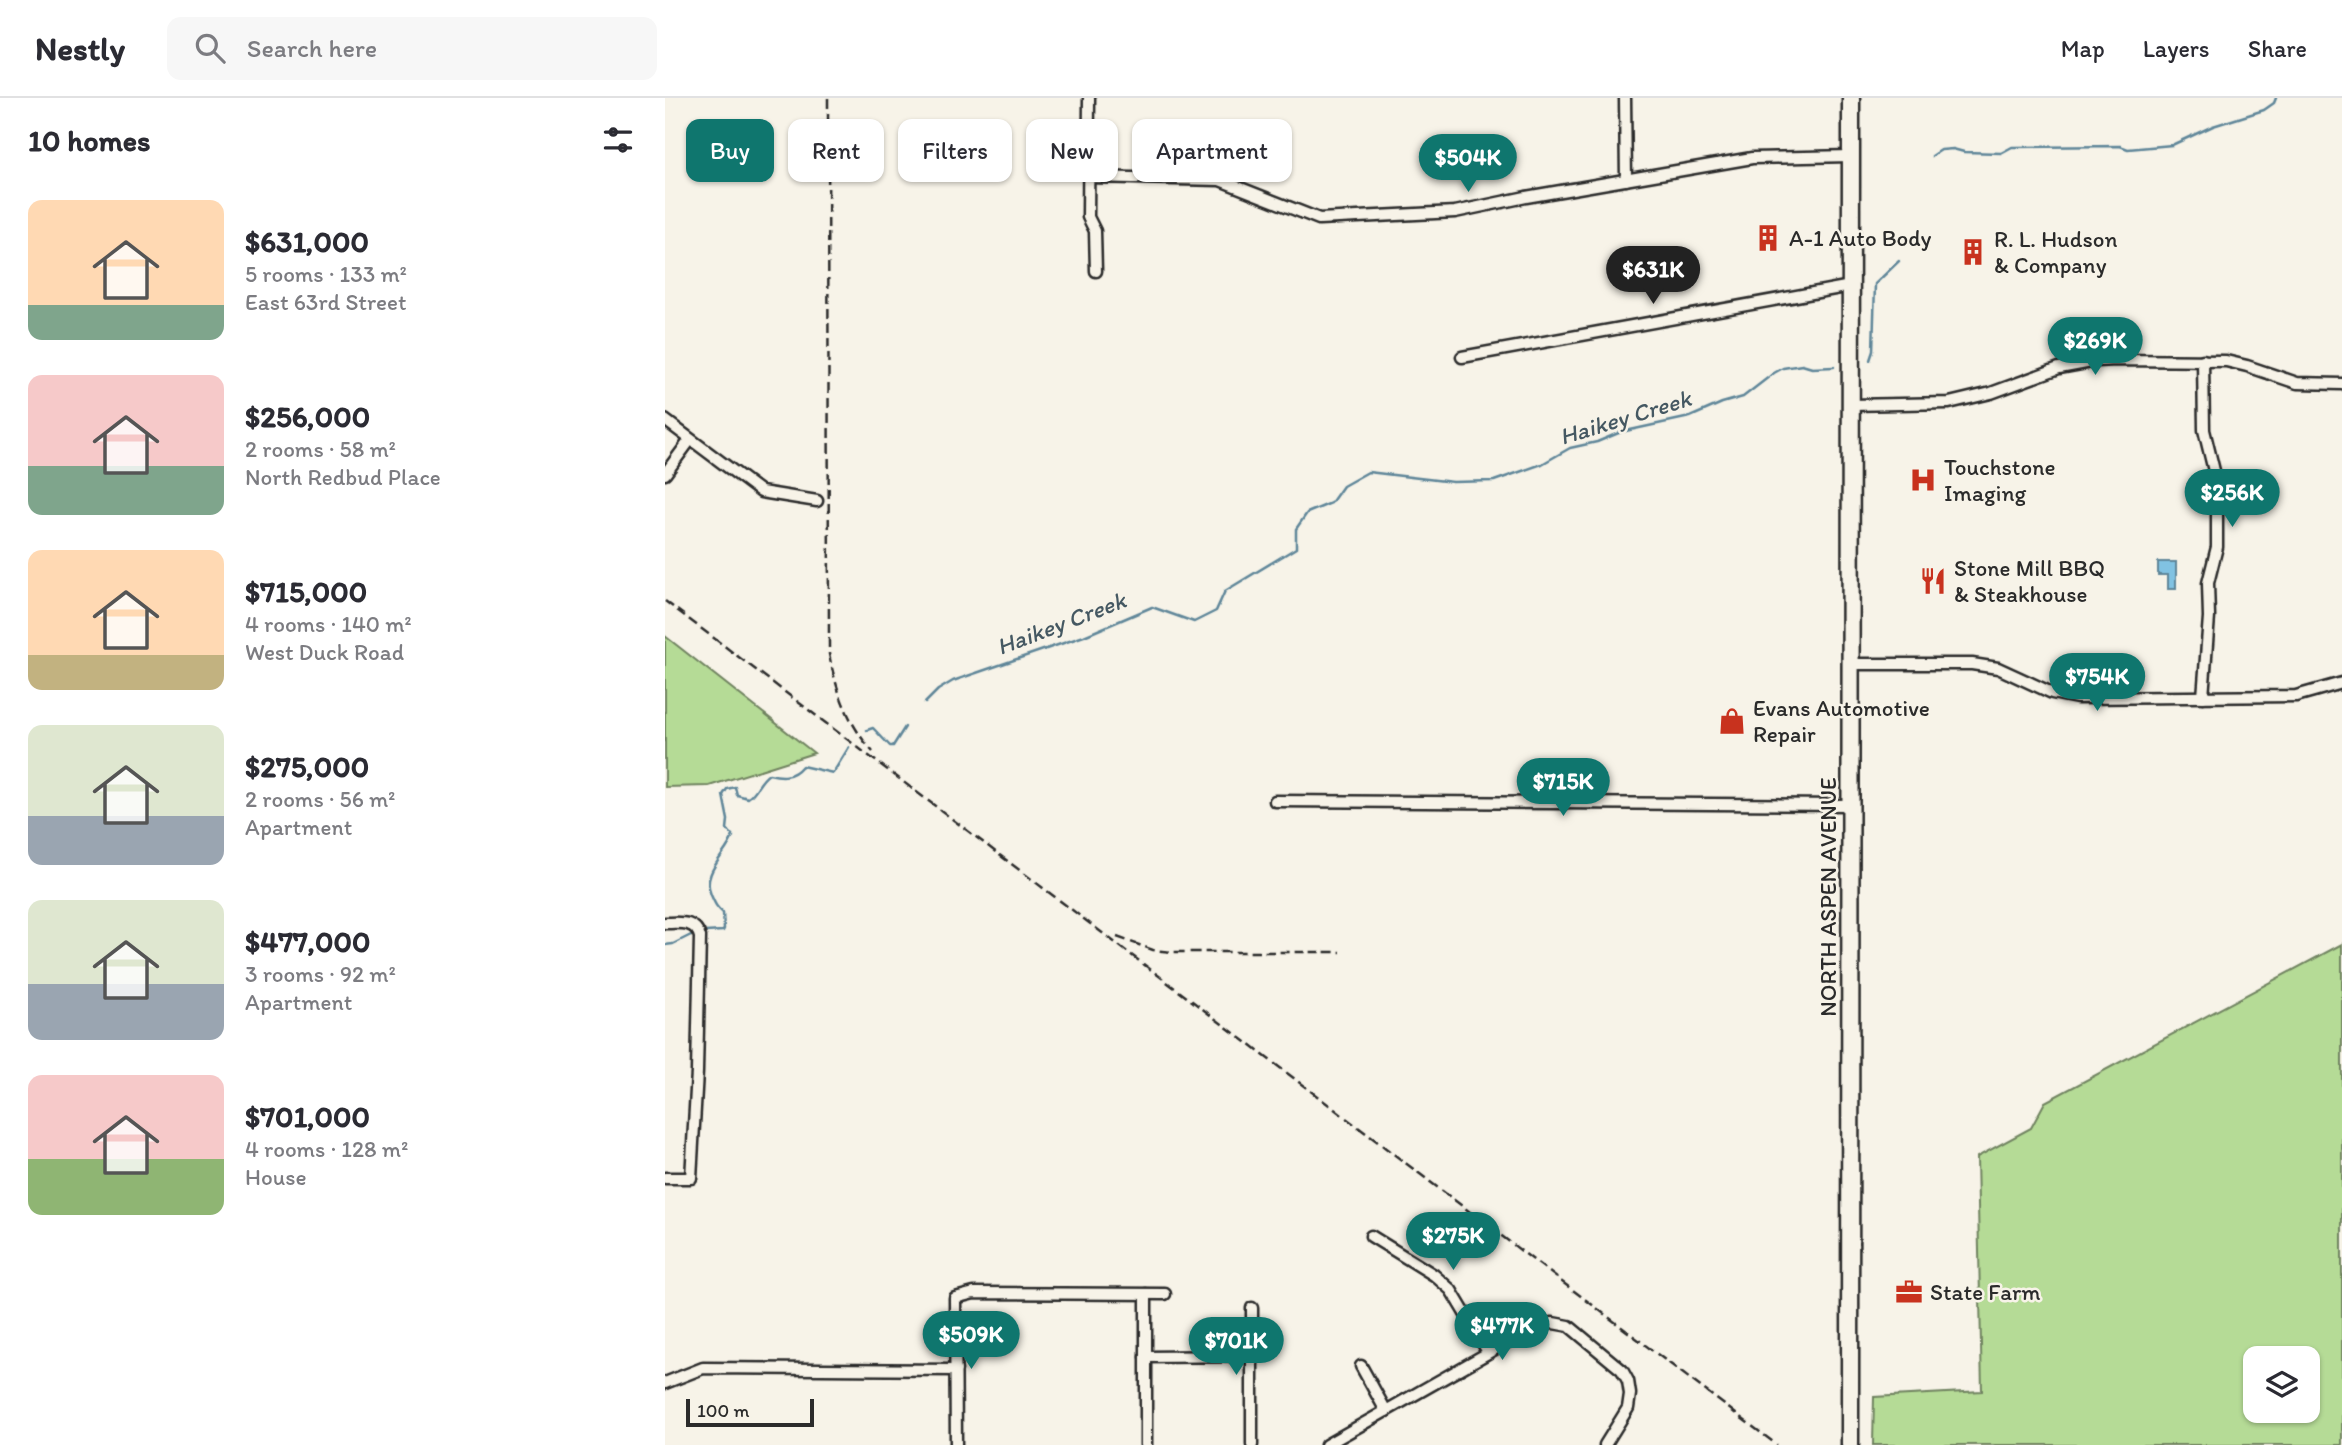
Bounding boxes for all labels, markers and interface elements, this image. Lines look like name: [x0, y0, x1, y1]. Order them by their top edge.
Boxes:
search box: [167, 17, 657, 80]
text: Nestly: [35, 29, 125, 68]
icon: search: [191, 29, 229, 67]
text: Search here: [247, 32, 377, 64]
text: Map: [2061, 34, 2105, 63]
text: Layers: [2143, 34, 2210, 63]
text: Share: [2248, 34, 2307, 63]
chip: Buy: [686, 119, 774, 182]
chip: Rent: [788, 119, 884, 182]
chip: Filters: [898, 119, 1012, 182]
chip: New: [1026, 119, 1118, 182]
chip: Apartment: [1132, 119, 1292, 182]
icon: filters: [599, 121, 637, 159]
text: 10 homes: [28, 122, 151, 159]
pin: $504K: [1419, 134, 1517, 194]
text: $504K: [1435, 143, 1501, 171]
text: $631,000: [245, 223, 369, 260]
building icon: A-1 Auto Body: [1753, 223, 1783, 253]
place label: A-1 Auto Body: [1789, 224, 1932, 252]
place label: R. L. Hudson & Company: [1994, 225, 2117, 279]
icon: home: [84, 228, 168, 312]
building icon: R. L. Hudson & Company: [1958, 237, 1988, 267]
pin: $631K: [1604, 246, 1702, 306]
text: $631K: [1622, 255, 1684, 283]
text: 5 rooms · 133 m²: [245, 260, 407, 288]
text: East 63rd Street: [245, 288, 407, 316]
pin: $269K: [2046, 317, 2144, 377]
text: $269K: [2064, 326, 2126, 354]
water label: Haikey Creek: [1556, 383, 1696, 451]
text: $256,000: [245, 398, 370, 435]
icon: home: [84, 403, 168, 487]
text: 2 rooms · 58 m²: [245, 435, 396, 463]
place label: Touchstone Imaging: [1944, 453, 2055, 507]
text: North Redbud Place: [245, 463, 441, 491]
hospital icon: Touchstone Imaging: [1908, 465, 1938, 495]
pin: $256K: [2183, 470, 2281, 529]
text: $256K: [2201, 478, 2263, 506]
place label: Stone Mill BBQ & Steakhouse: [1954, 554, 2105, 608]
restaurant icon: Stone Mill BBQ & Steakhouse: [1918, 566, 1948, 596]
text: $715,000: [245, 573, 367, 610]
icon: home: [84, 578, 168, 662]
water label: Haikey Creek: [992, 585, 1131, 661]
text: 4 rooms · 140 m²: [245, 610, 412, 638]
text: West Duck Road: [245, 638, 404, 666]
pin: $754K: [2048, 654, 2146, 713]
text: $754K: [2065, 662, 2129, 690]
place label: Evans Automotive Repair: [1753, 694, 1930, 748]
shop icon: Evans Automotive Repair: [1717, 706, 1747, 736]
text: $275,000: [245, 748, 369, 785]
icon: home: [84, 753, 168, 837]
pin: $715K: [1514, 758, 1612, 818]
text: $715K: [1533, 767, 1593, 795]
street label: NORTH ASPEN AVENUE: [1814, 777, 1842, 1017]
text: 2 rooms · 56 m²: [245, 785, 396, 813]
text: Apartment: [245, 813, 352, 841]
text: $477,000: [245, 923, 371, 960]
icon: home: [84, 928, 168, 1012]
text: 3 rooms · 92 m²: [245, 960, 396, 988]
text: Apartment: [245, 988, 352, 1016]
text: $701,000: [245, 1098, 370, 1135]
icon: home: [84, 1103, 168, 1187]
text: 4 rooms · 128 m²: [245, 1135, 408, 1163]
text: House: [245, 1163, 307, 1191]
pin: $275K: [1404, 1212, 1502, 1272]
text: $275K: [1422, 1221, 1484, 1249]
office icon: State Farm: [1894, 1277, 1924, 1307]
place label: State Farm: [1930, 1278, 2041, 1306]
pin: $477K: [1453, 1302, 1551, 1362]
text: $477K: [1471, 1311, 1534, 1339]
pin: $509K: [922, 1312, 1020, 1371]
pin: $701K: [1187, 1318, 1285, 1377]
text: $509K: [939, 1320, 1003, 1348]
text: $701K: [1205, 1326, 1267, 1354]
map controls: [2243, 1346, 2320, 1423]
button: layers: [2243, 1346, 2320, 1423]
scale bar: [686, 1396, 814, 1428]
text: 100 m: [697, 1399, 749, 1422]

